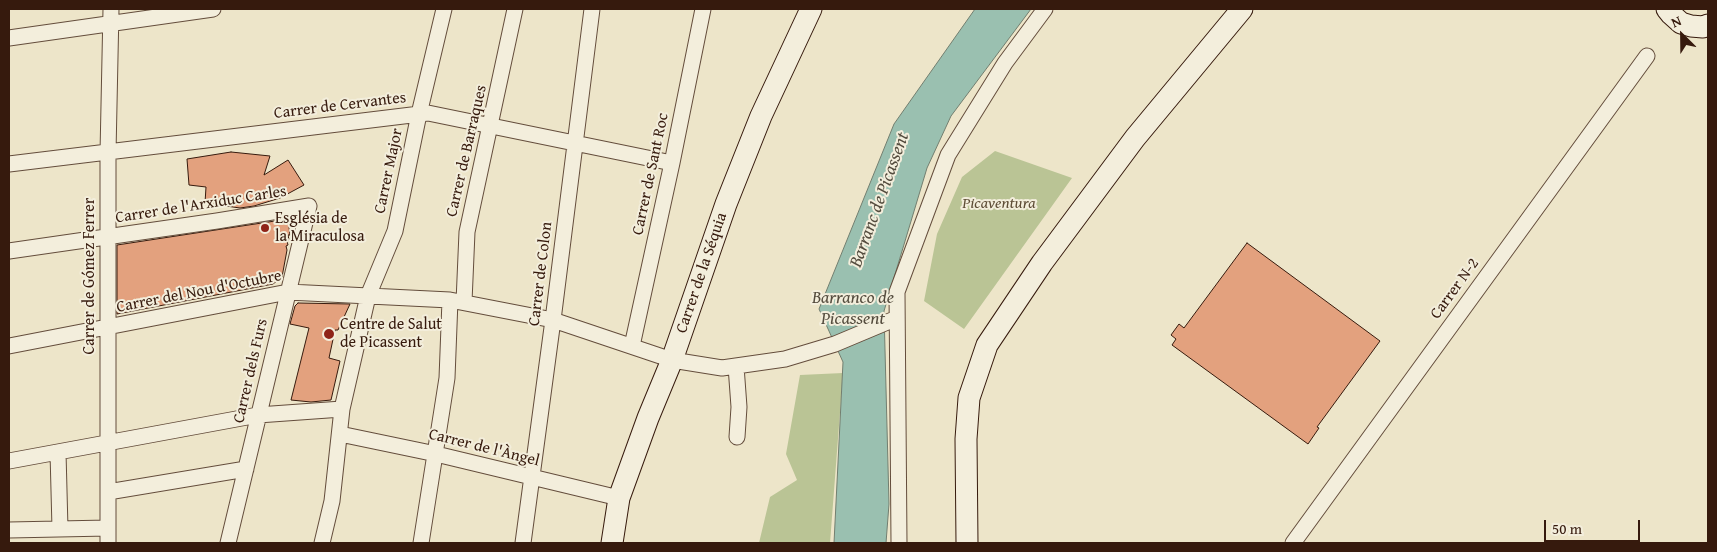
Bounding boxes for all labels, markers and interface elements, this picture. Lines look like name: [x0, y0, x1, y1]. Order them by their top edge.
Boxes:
north arrow: [1657, 10, 1707, 60]
text: N: [1668, 10, 1684, 32]
street label: Carrer de Barraques: [443, 83, 491, 219]
street label: Carrer de Cervantes: [273, 88, 407, 124]
street label: Carrer de Sant Roc: [629, 111, 673, 237]
street label: Carrer Major: [371, 127, 407, 215]
water label: Barranc de Picassent: [846, 130, 914, 270]
street label: Carrer de l'Arxiduc Carles: [114, 182, 288, 228]
park label: Picaventura: [962, 194, 1036, 214]
street label: Carrer de Gómez Ferrer: [80, 198, 100, 354]
place label: Església de la Miraculosa: [275, 209, 365, 247]
street label: Carrer de la Séquia: [672, 210, 732, 336]
street label: Carrer de Colon: [525, 221, 557, 327]
marker: Església de la Miraculosa: [259, 222, 271, 234]
street label: Carrer N-2: [1427, 255, 1483, 323]
street label: Carrer del Nou d'Octubre: [115, 267, 283, 317]
water label: Barranco de Picassent: [812, 287, 894, 330]
place label: Centre de Salut de Picassent: [340, 315, 442, 353]
street label: Carrer dels Furs: [230, 317, 272, 425]
marker: Centre de Salut de Picassent: [322, 327, 336, 341]
street label: Carrer de l'Àngel: [427, 425, 541, 471]
scale bar: [1547, 510, 1643, 542]
text: 50 m: [1552, 518, 1582, 539]

